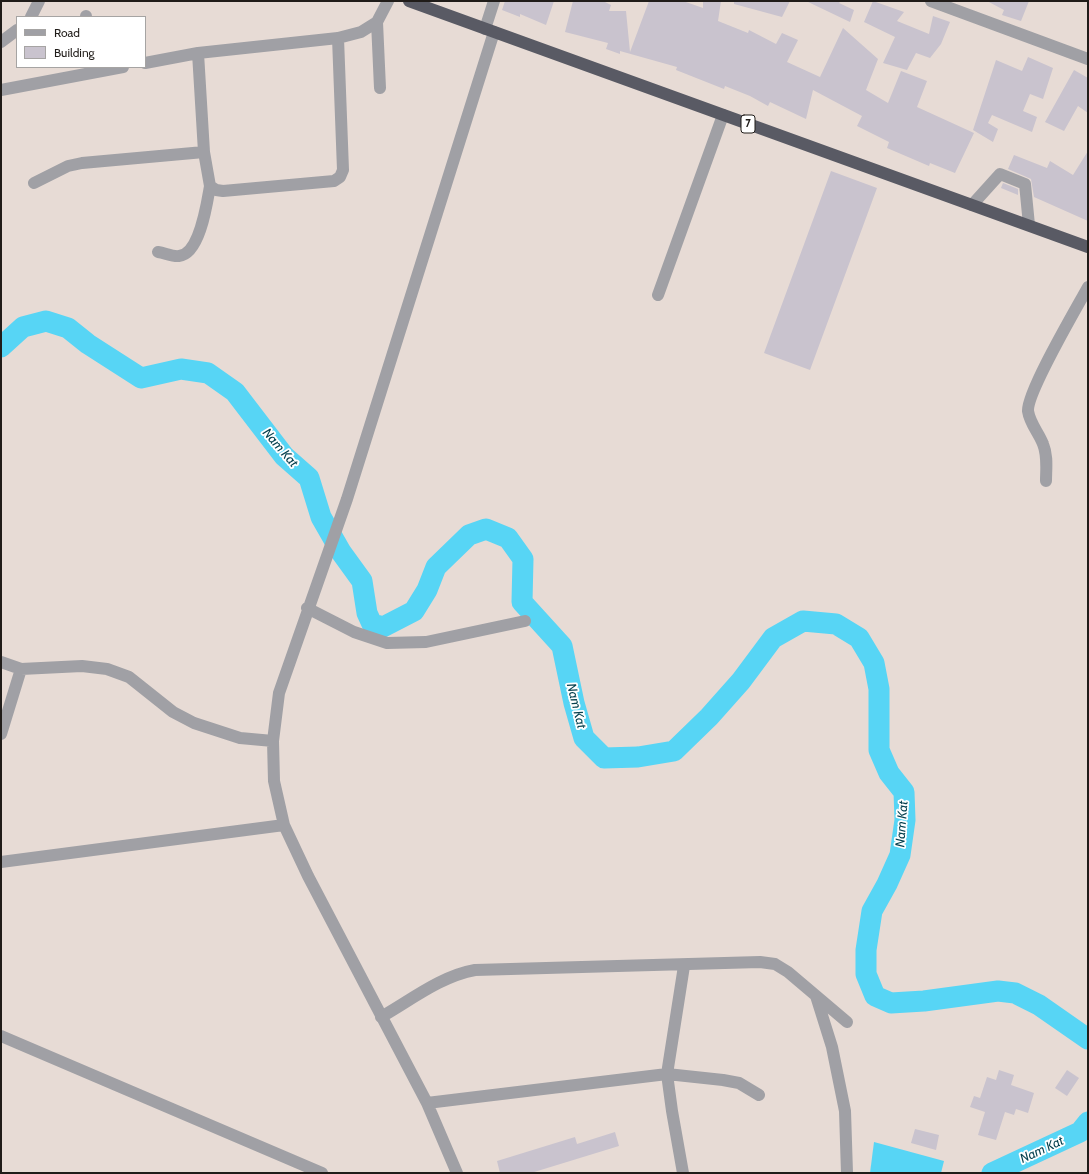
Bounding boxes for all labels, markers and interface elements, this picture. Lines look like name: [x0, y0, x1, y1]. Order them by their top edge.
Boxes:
legend: [16, 16, 146, 68]
text: Road: [54, 25, 80, 40]
text: Building: [54, 45, 95, 60]
road number: 7: [741, 115, 755, 133]
water label: Nam Kat: [259, 425, 301, 471]
water label: Nam Kat: [563, 682, 589, 730]
water label: Nam Kat: [893, 800, 911, 848]
water label: Nam Kat: [1018, 1133, 1066, 1167]

